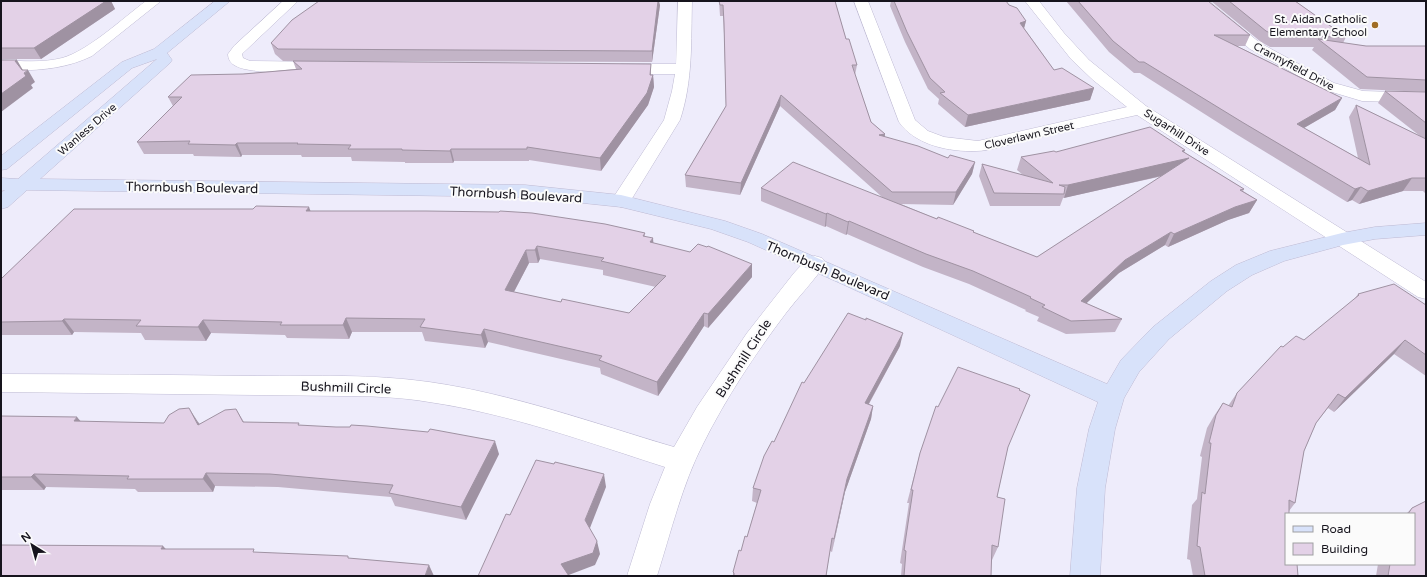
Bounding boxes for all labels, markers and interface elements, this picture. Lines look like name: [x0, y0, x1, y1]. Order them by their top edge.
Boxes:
place label: St. Aidan Catholic Elementary School: [1269, 13, 1367, 39]
marker: St. Aidan Catholic Elementary School: [1370, 20, 1380, 30]
street label: Crannyfield Drive: [1251, 40, 1337, 93]
street label: Wanless Drive: [55, 101, 119, 158]
street label: Sugarhill Drive: [1141, 106, 1212, 158]
street label: Cloverlawn Street: [983, 119, 1075, 152]
street label: Thornbush Boulevard: [126, 179, 258, 197]
street label: Thornbush Boulevard: [449, 184, 583, 206]
street label: Thornbush Boulevard: [763, 238, 892, 304]
street label: Bushmill Circle: [712, 316, 775, 401]
street label: Bushmill Circle: [300, 378, 392, 398]
legend: [1285, 513, 1415, 565]
text: Road: [1321, 522, 1351, 536]
north arrow: [12, 525, 52, 565]
text: N: [19, 530, 34, 545]
text: Building: [1321, 542, 1368, 556]

